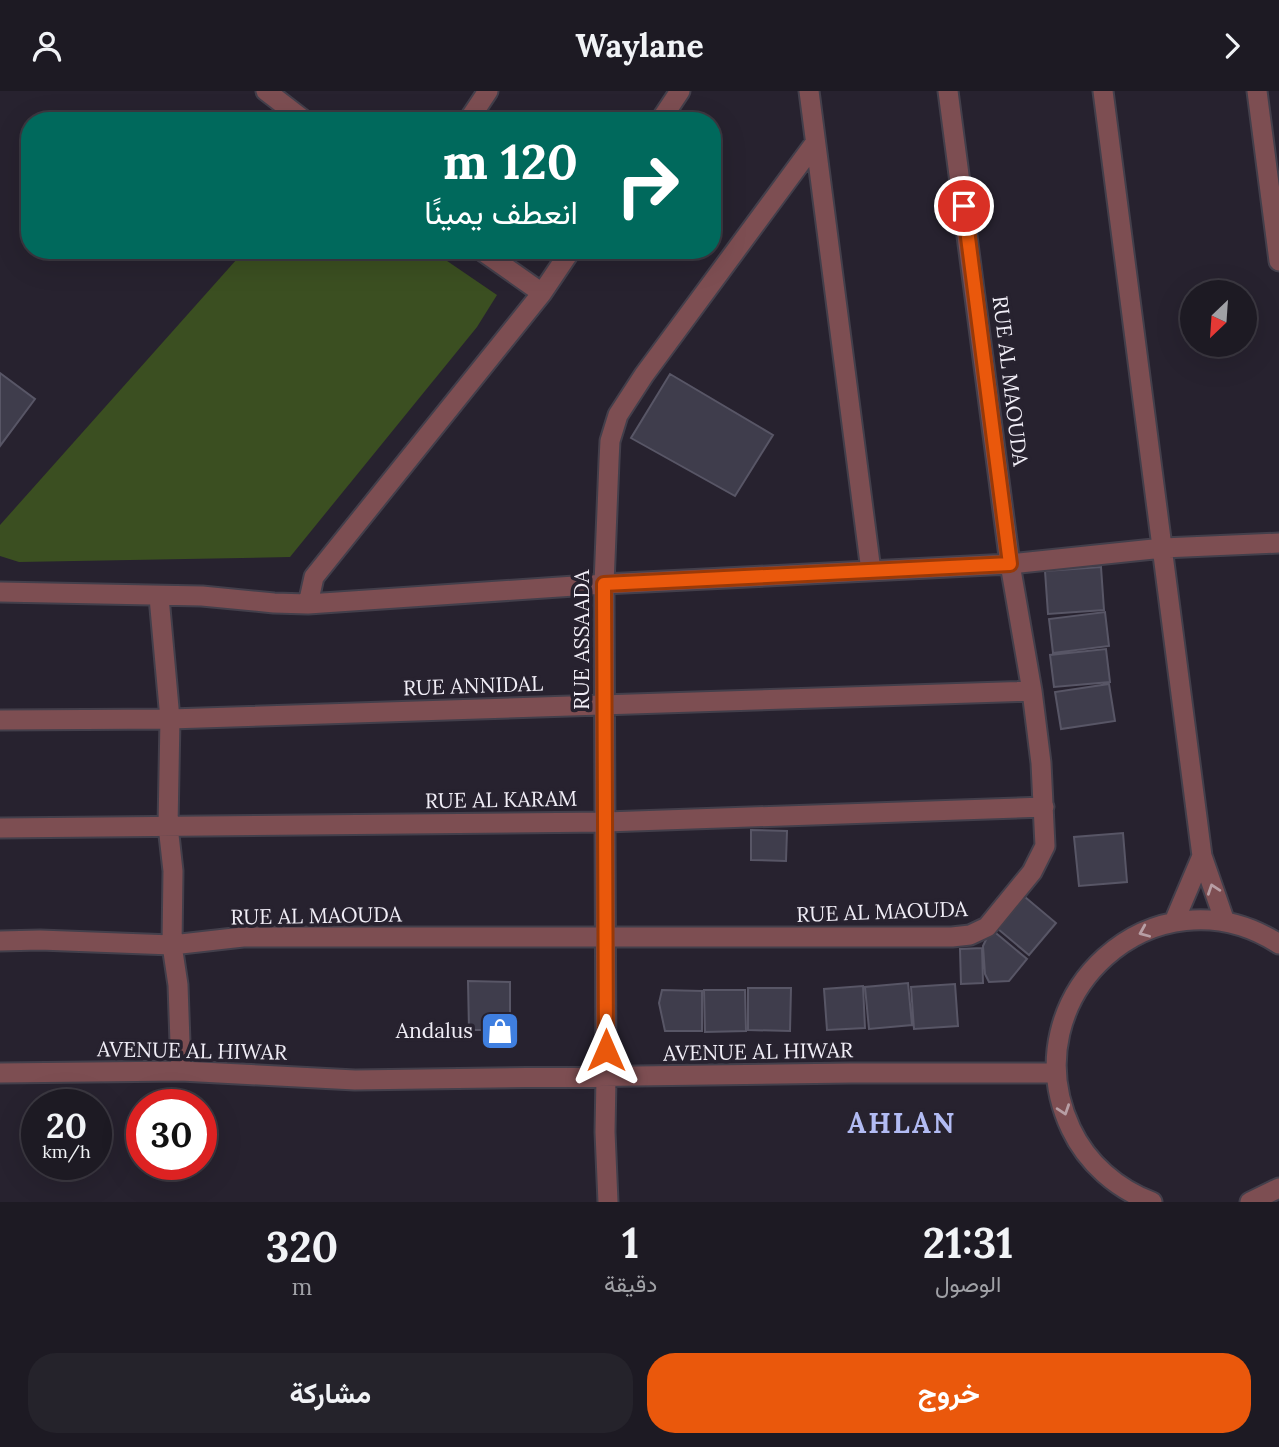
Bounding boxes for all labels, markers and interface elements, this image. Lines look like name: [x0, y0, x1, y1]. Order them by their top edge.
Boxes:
text: Waylane: [575, 25, 704, 66]
icon: person: [28, 27, 66, 65]
icon: forward: [1213, 27, 1251, 65]
text: 120 m: [443, 130, 578, 192]
icon: right: [602, 140, 693, 231]
pin: [934, 176, 994, 236]
icon: arrive: [945, 187, 983, 225]
text: انعطف يمينًا: [424, 192, 578, 233]
north arrow: [1180, 280, 1256, 357]
map controls: [1180, 280, 1257, 357]
street label: RUE AL MAOUDA: [987, 294, 1034, 468]
street label: RUE ASSAADA: [568, 569, 595, 710]
street label: RUE ANNIDAL: [402, 670, 544, 701]
street label: RUE AL KARAM: [425, 785, 577, 814]
one-way arrow: [1207, 883, 1221, 895]
street label: RUE AL MAOUDA: [796, 895, 969, 928]
street label: RUE AL MAOUDA: [230, 900, 403, 930]
one-way arrow: [1139, 924, 1151, 938]
shop icon: Andalus: [479, 1010, 521, 1052]
position arrow: [569, 1013, 643, 1087]
place label: Andalus: [395, 1017, 473, 1044]
street label: AVENUE AL HIWAR: [96, 1035, 288, 1066]
street label: AVENUE AL HIWAR: [662, 1036, 854, 1067]
speed limit sign: 30: [126, 1089, 217, 1180]
text: 20: [46, 1103, 87, 1148]
one-way arrow: [1055, 1103, 1070, 1115]
district label: AHLAN: [848, 1105, 956, 1141]
text: km/h: [42, 1140, 91, 1163]
text: 1: [622, 1216, 639, 1270]
text: 21:31: [923, 1216, 1013, 1270]
text: 320: [266, 1220, 338, 1274]
text: دقيقة: [604, 1269, 657, 1298]
text: الوصول: [935, 1269, 1001, 1298]
text: m: [292, 1272, 312, 1301]
button: مشاركة: [28, 1353, 633, 1433]
button: خروج: [647, 1353, 1251, 1433]

